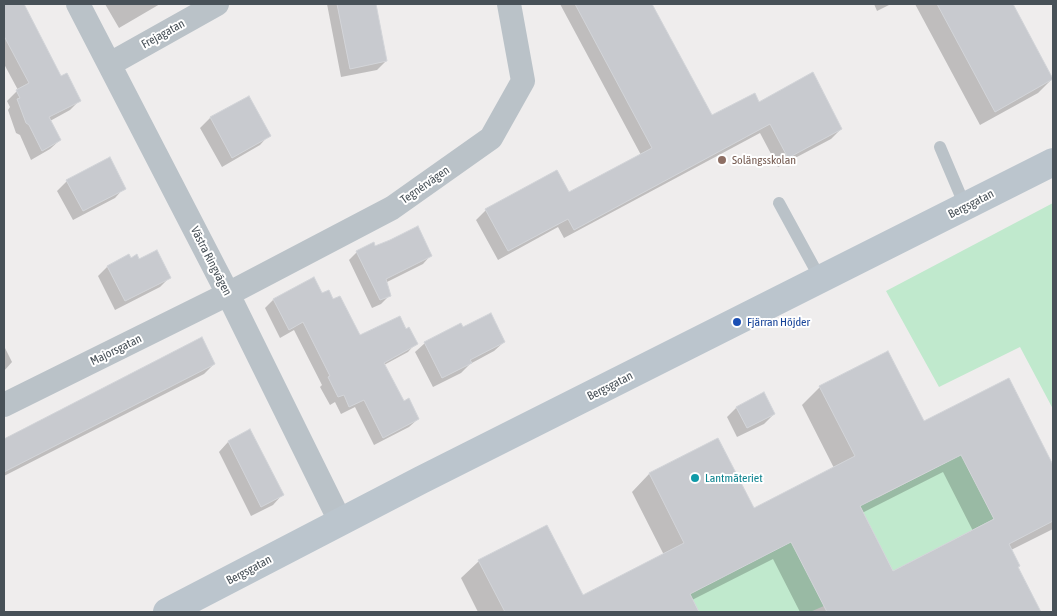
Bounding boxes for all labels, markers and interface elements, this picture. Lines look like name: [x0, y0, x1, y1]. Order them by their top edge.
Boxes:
street label: Frejagatan: [139, 16, 187, 52]
place label: Solängsskolan: [732, 153, 796, 167]
marker: Solängsskolan: [716, 154, 728, 166]
street label: Tegnérvägen: [398, 163, 452, 207]
street label: Bergsgatan: [946, 186, 996, 222]
street label: Västra Ringvägen: [187, 224, 235, 298]
place label: Fjärran Höjder: [747, 315, 810, 329]
marker: Fjärran Höjder: [731, 316, 743, 328]
street label: Majorsgatan: [88, 331, 144, 369]
street label: Bergsgatan: [585, 368, 635, 404]
place label: Lantmäteriet: [705, 471, 763, 485]
marker: Lantmäteriet: [689, 472, 701, 484]
street label: Bergsgatan: [224, 552, 274, 588]

